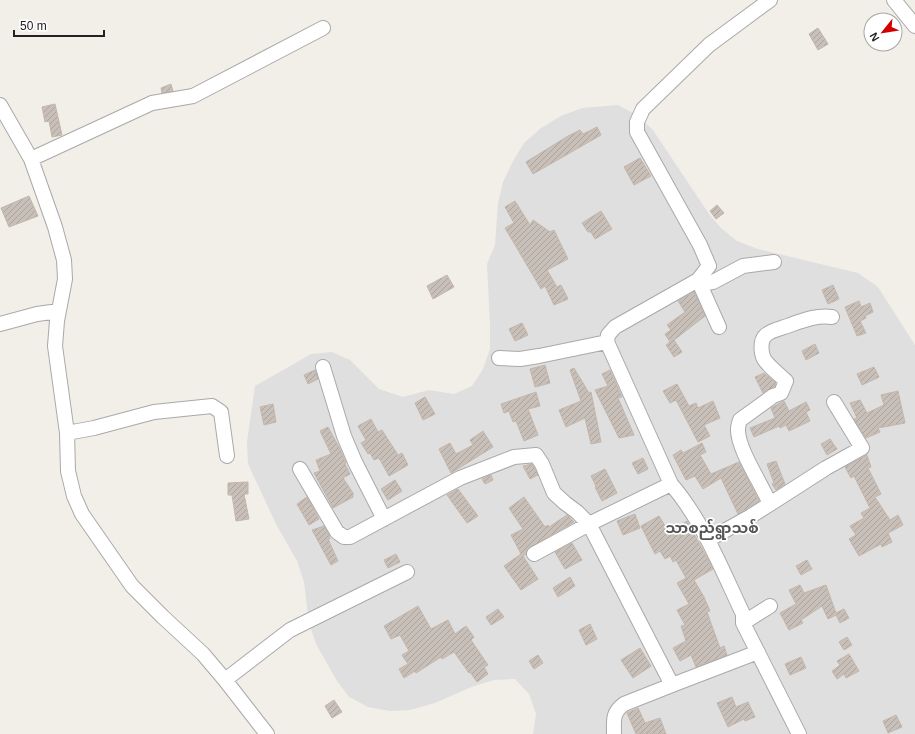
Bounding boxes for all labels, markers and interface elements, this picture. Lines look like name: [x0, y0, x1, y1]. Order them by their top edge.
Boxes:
scale bar: [14, 12, 104, 38]
north arrow: [863, 12, 903, 52]
text: 50 m: [20, 19, 47, 33]
text: N: [867, 31, 882, 43]
district label: သာစည်ရွာသစ်: [665, 518, 759, 540]

